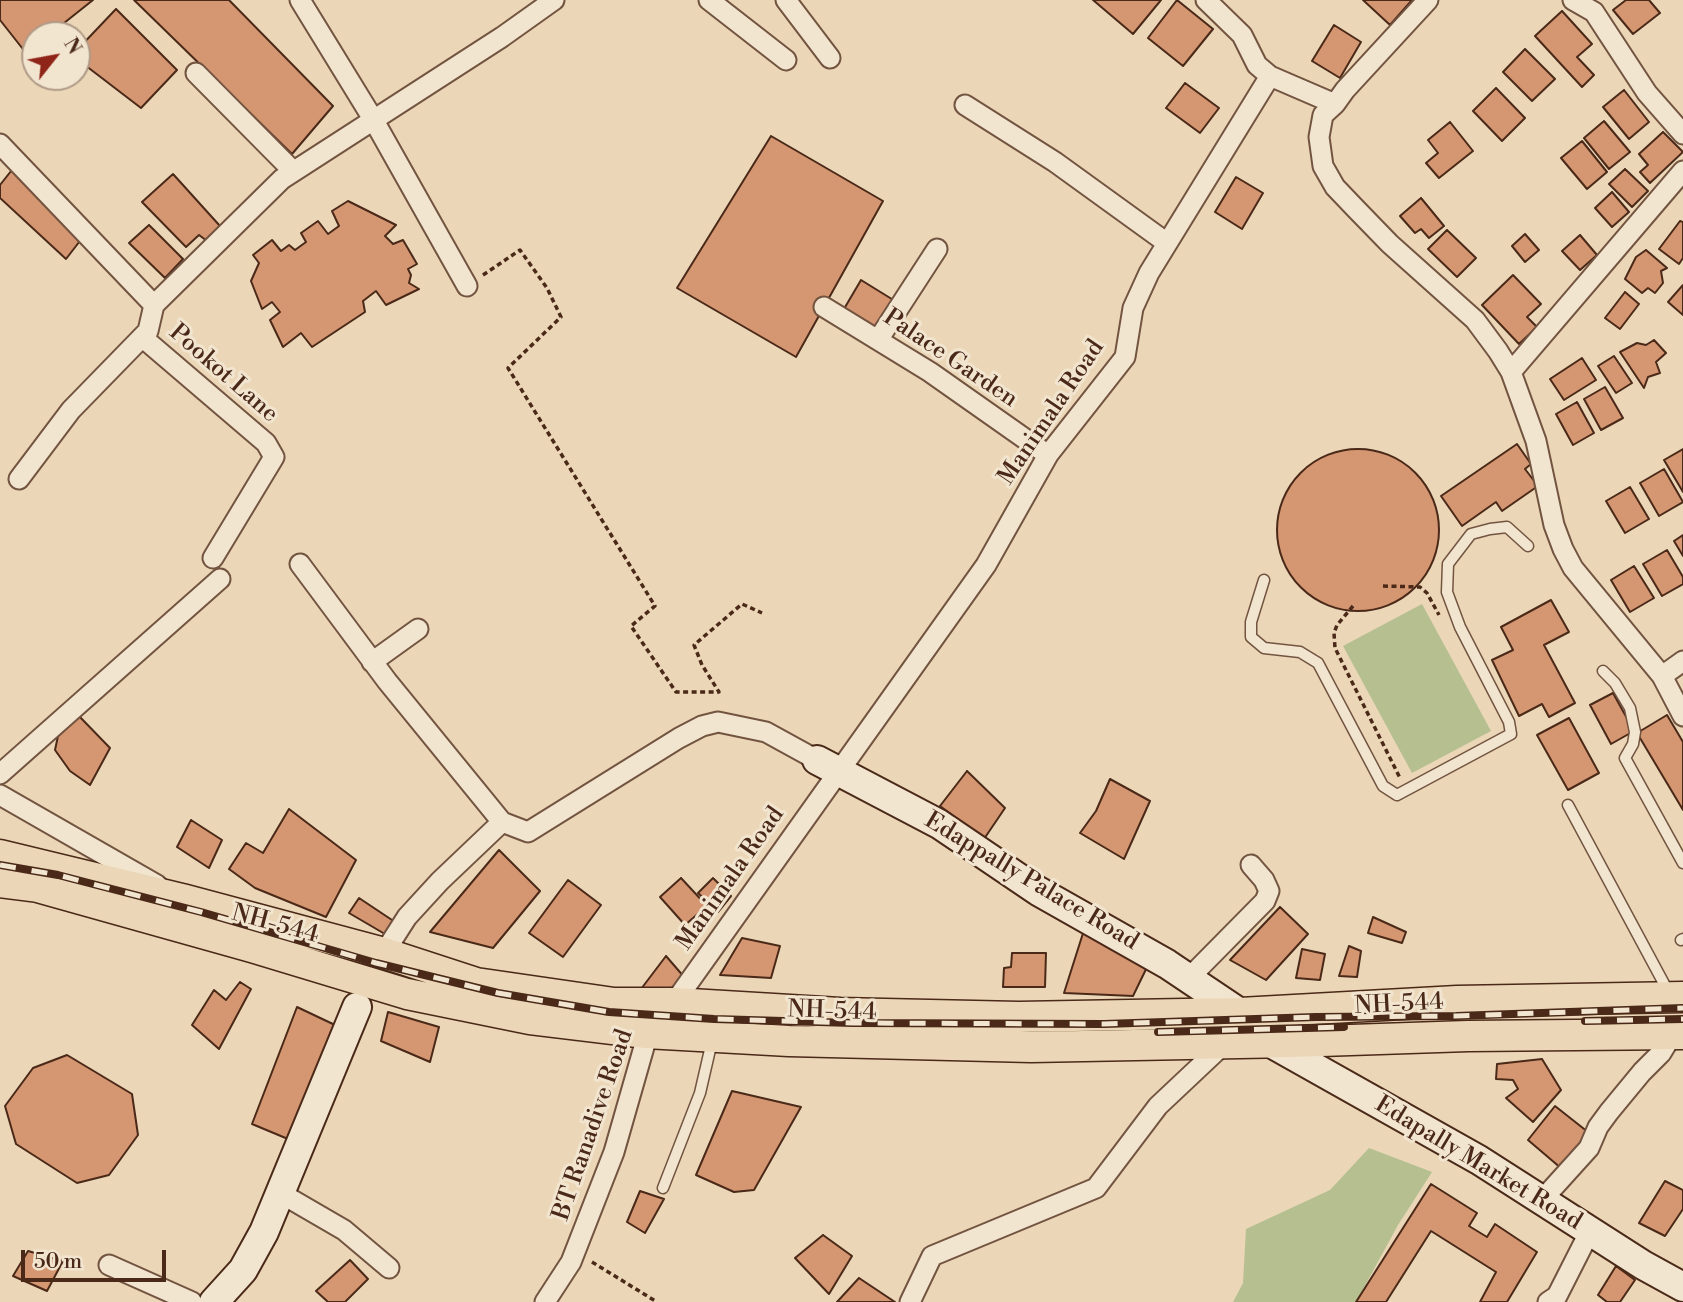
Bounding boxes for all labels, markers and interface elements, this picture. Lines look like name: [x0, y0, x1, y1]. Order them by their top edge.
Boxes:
north arrow: [21, 21, 91, 91]
text: N: [58, 34, 86, 59]
street label: Palace Garden: [877, 303, 1023, 415]
street label: Pookot Lane: [163, 319, 283, 429]
street label: Manimala Road: [993, 335, 1111, 491]
street label: Manimala Road: [671, 802, 791, 956]
street label: Edappally Palace Road: [919, 807, 1143, 957]
street label: NH-544: [228, 900, 322, 950]
street label: NH-544: [1354, 988, 1444, 1022]
street label: NH-544: [787, 996, 877, 1028]
street label: BT Ranadive Road: [548, 1026, 640, 1224]
street label: Edapally Market Road: [1369, 1091, 1587, 1237]
scale bar: [24, 1236, 170, 1280]
text: 50 m: [34, 1249, 82, 1275]

